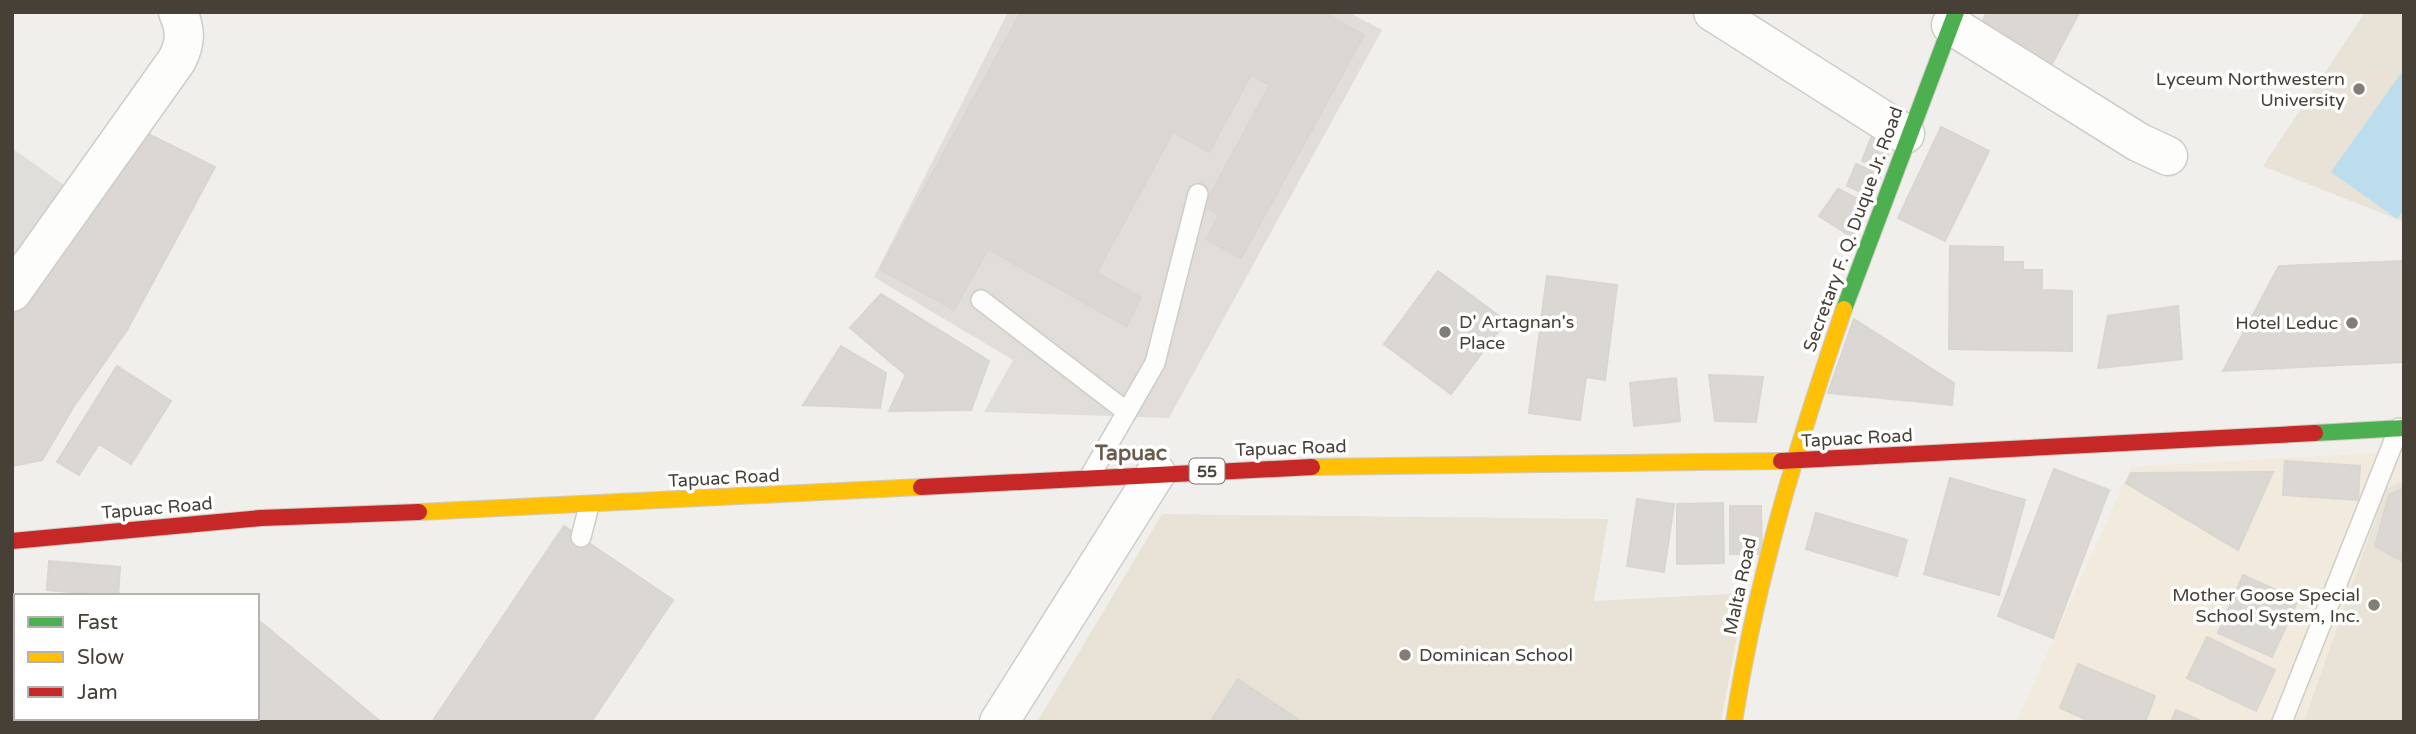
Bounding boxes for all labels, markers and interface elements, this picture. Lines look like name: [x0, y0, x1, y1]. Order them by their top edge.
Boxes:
place label: Lyceum Northwestern University: [2156, 68, 2345, 111]
marker: Lyceum Northwestern University: [2351, 81, 2367, 97]
street label: Secretary F. Q. Duque Jr. Road: [1798, 103, 1908, 355]
place label: D' Artagnan's Place: [1459, 311, 1574, 354]
place label: Hotel Leduc: [2235, 312, 2338, 334]
marker: Hotel Leduc: [2344, 315, 2360, 331]
marker: D' Artagnan's Place: [1437, 324, 1453, 340]
street label: Tapuac Road: [1801, 424, 1913, 452]
street label: Tapuac Road: [1235, 435, 1347, 461]
district label: Tapuac: [1094, 441, 1167, 466]
road number: 55: [1190, 458, 1224, 484]
street label: Tapuac Road: [668, 464, 780, 492]
street label: Tapuac Road: [100, 492, 214, 524]
street label: Malta Road: [1719, 535, 1761, 637]
place label: Mother Goose Special School System, Inc.: [2172, 584, 2360, 627]
legend: [14, 594, 259, 720]
marker: Mother Goose Special School System, Inc.: [2366, 597, 2382, 613]
text: Fast: [77, 610, 118, 635]
place label: Dominican School: [1419, 644, 1573, 666]
text: Slow: [77, 645, 125, 670]
marker: Dominican School: [1397, 647, 1413, 663]
text: Jam: [77, 680, 118, 705]

